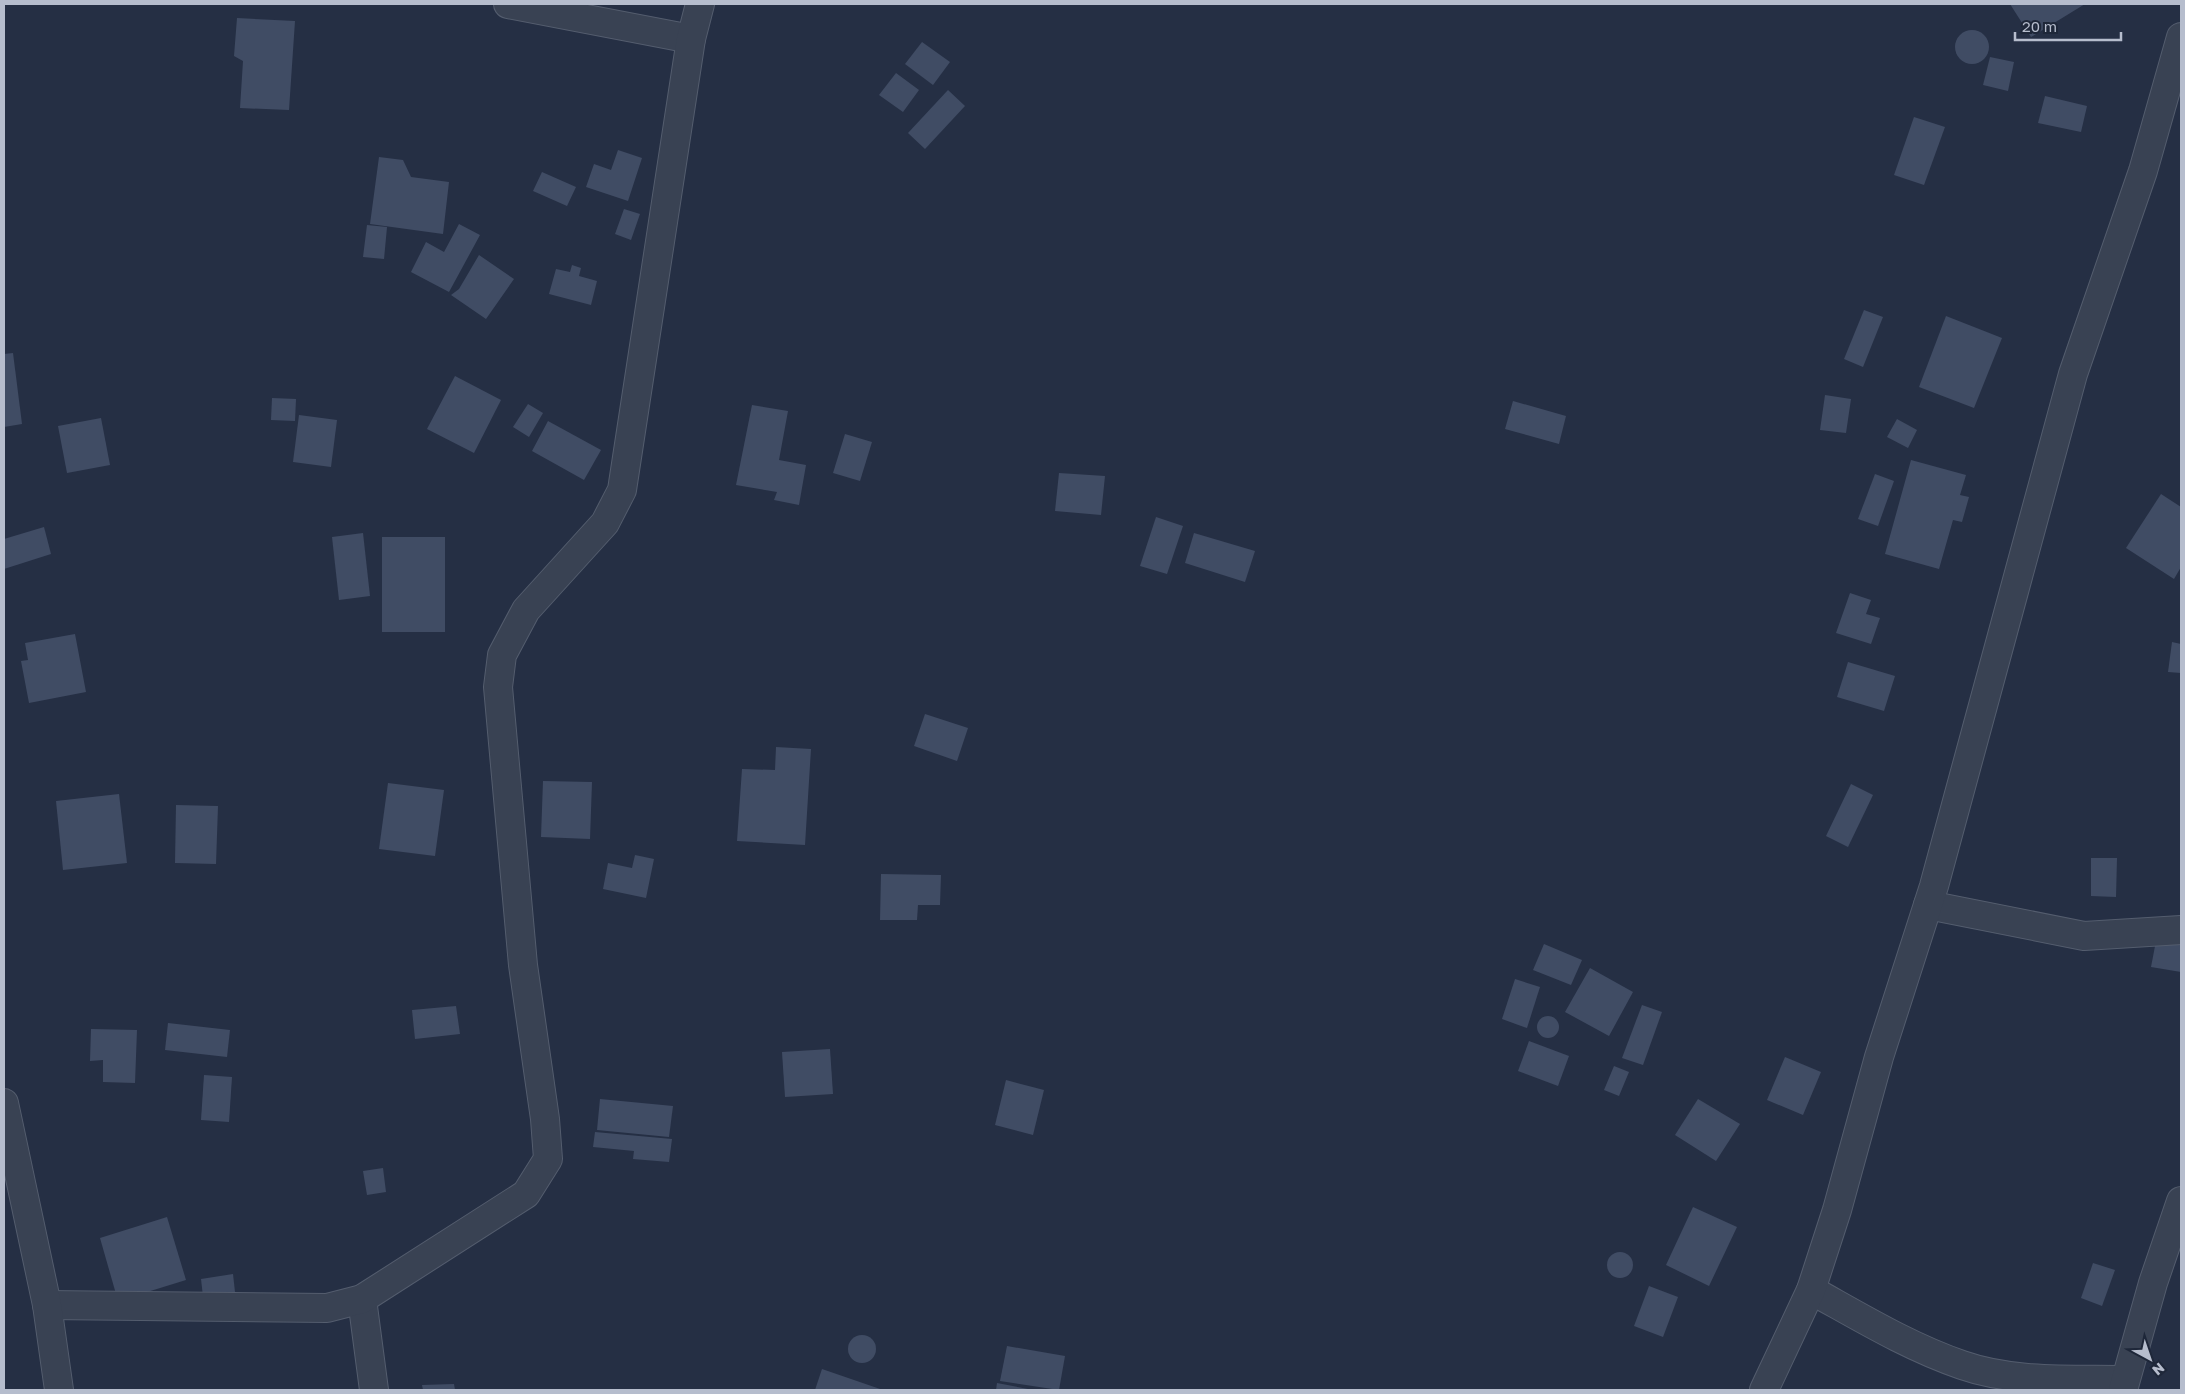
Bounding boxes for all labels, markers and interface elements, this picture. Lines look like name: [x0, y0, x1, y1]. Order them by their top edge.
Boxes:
scale bar: [2015, 10, 2121, 42]
text: 20 m: [2022, 17, 2057, 35]
north arrow: [2125, 1334, 2175, 1384]
text: N: [2149, 1359, 2168, 1379]

